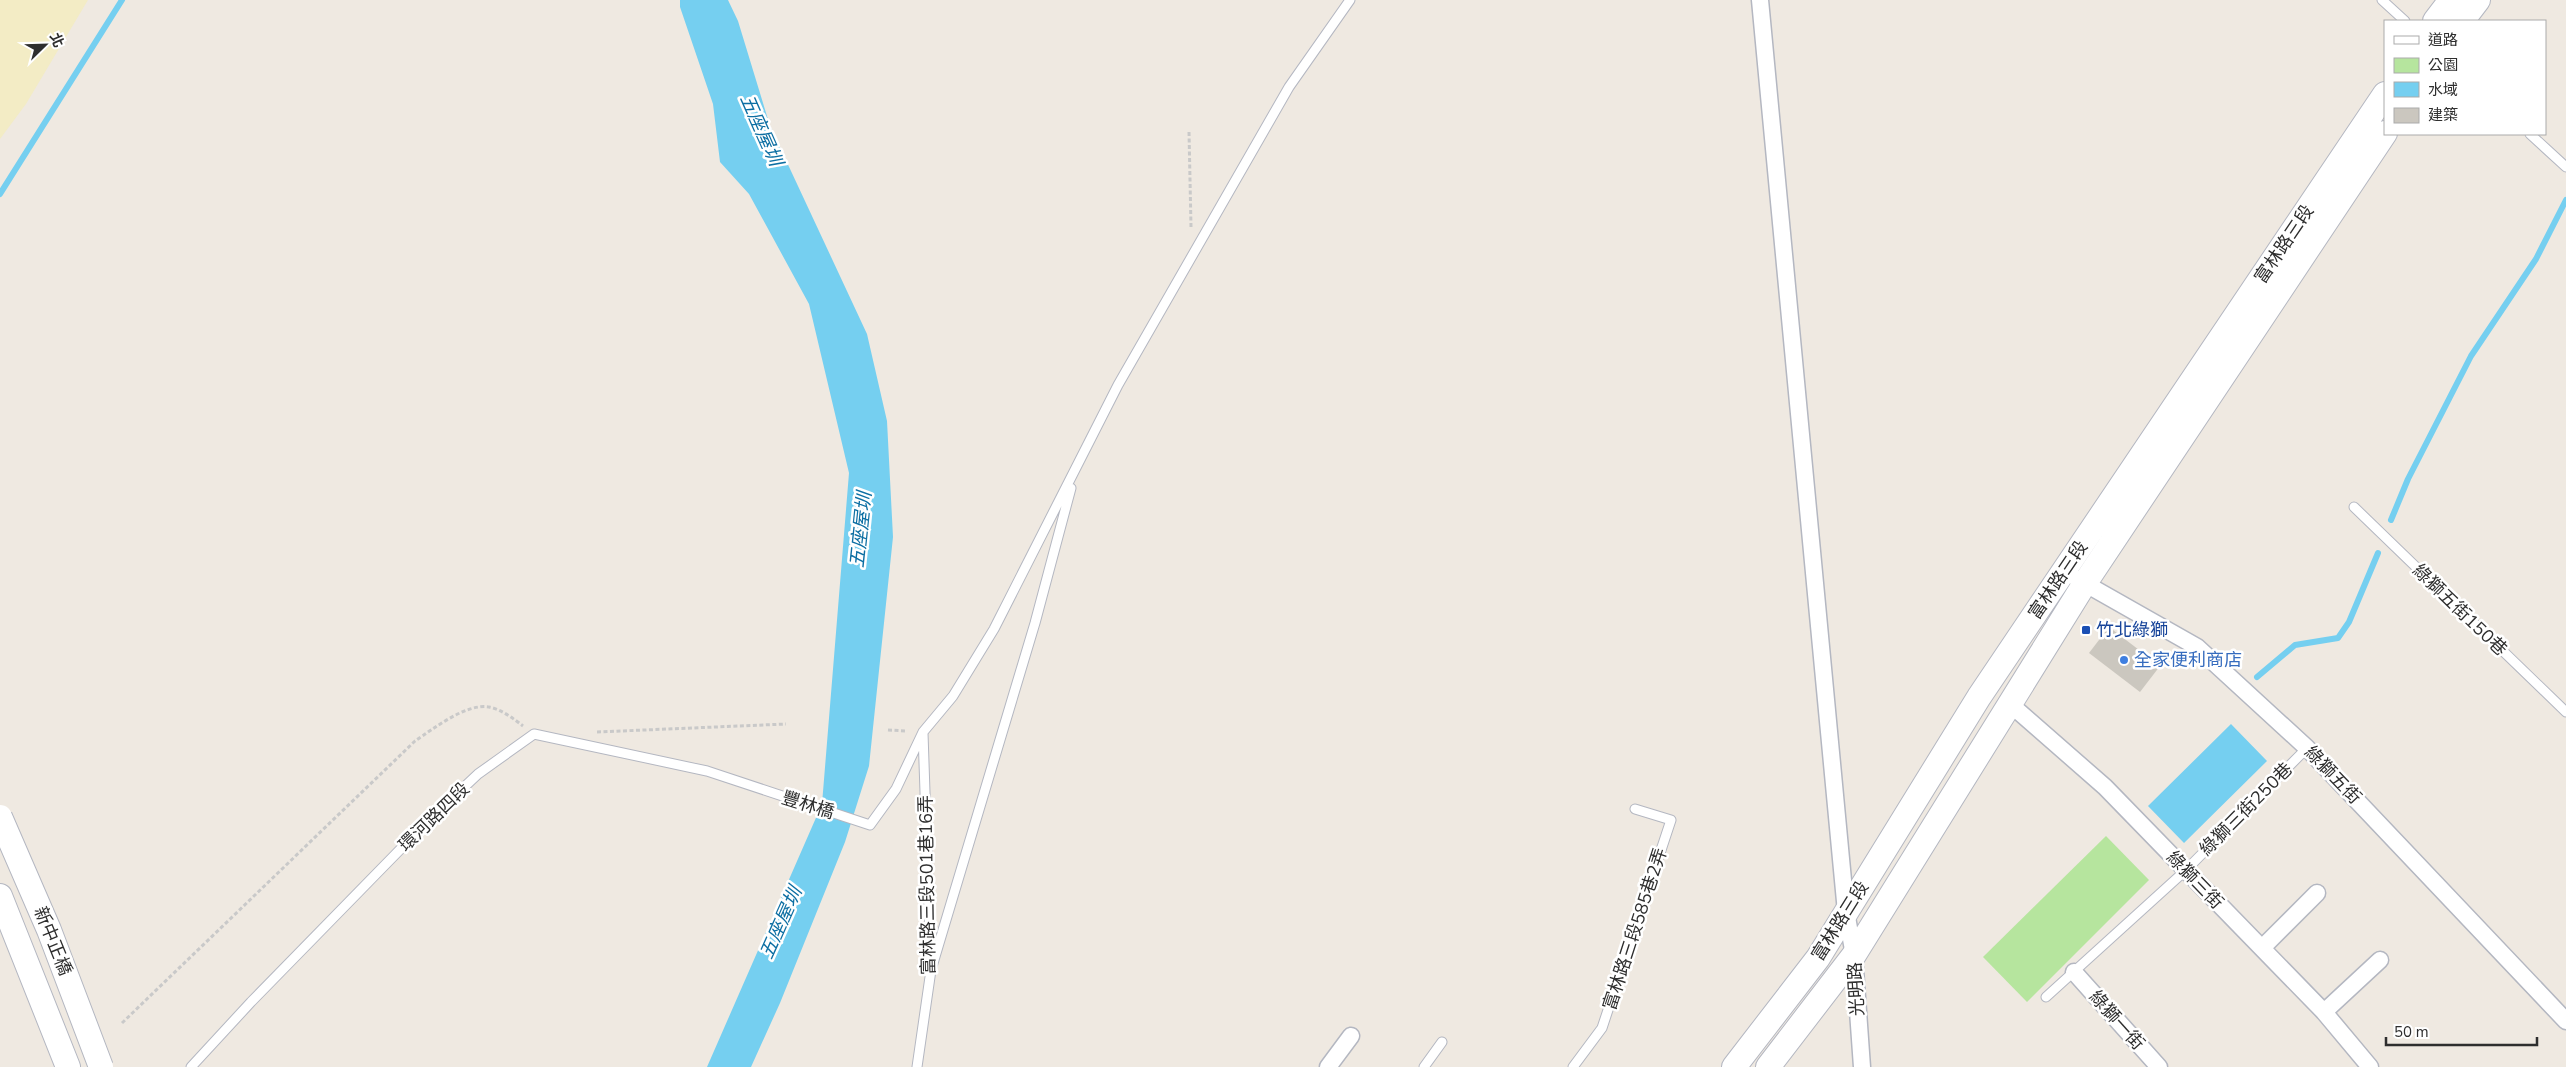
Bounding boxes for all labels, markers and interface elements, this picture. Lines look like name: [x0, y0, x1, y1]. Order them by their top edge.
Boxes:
north arrow: [20, 20, 70, 70]
legend: [2384, 20, 2546, 135]
text: 北: [45, 30, 68, 50]
text: 道路: [2428, 30, 2458, 50]
text: 公園: [2428, 55, 2458, 75]
text: 水域: [2428, 80, 2458, 100]
water label: 五座屋圳: [734, 90, 790, 173]
text: 建築: [2428, 105, 2458, 125]
street label: 富林路三段: [2249, 200, 2319, 288]
water label: 五座屋圳: [844, 488, 878, 569]
street label: 富林路三段: [2023, 536, 2093, 624]
street label: 綠獅五街150巷: [2408, 559, 2512, 661]
place label: 竹北綠獅: [2096, 618, 2168, 642]
marker: 竹北綠獅: [2080, 624, 2092, 636]
place label: 全家便利商店: [2134, 648, 2242, 672]
marker: 全家便利商店: [2118, 654, 2130, 666]
street label: 綠獅五街: [2299, 741, 2367, 809]
street label: 綠獅三街250巷: [2194, 757, 2298, 861]
street label: 環河路四段: [393, 777, 475, 857]
street label: 豐林橋: [779, 786, 837, 824]
street label: 富林路三段501巷16弄: [913, 795, 941, 975]
street label: 富林路三段585巷2弄: [1597, 845, 1673, 1013]
street label: 綠獅三街: [2161, 846, 2229, 914]
street label: 富林路三段: [1806, 876, 1874, 966]
water label: 五座屋圳: [754, 880, 810, 963]
street label: 新中正橋: [28, 903, 78, 979]
street label: 光明路: [1843, 961, 1869, 1017]
street label: 綠獅一街: [2084, 985, 2150, 1055]
scale bar: [2386, 1014, 2537, 1046]
text: 50 m: [2394, 1022, 2429, 1042]

